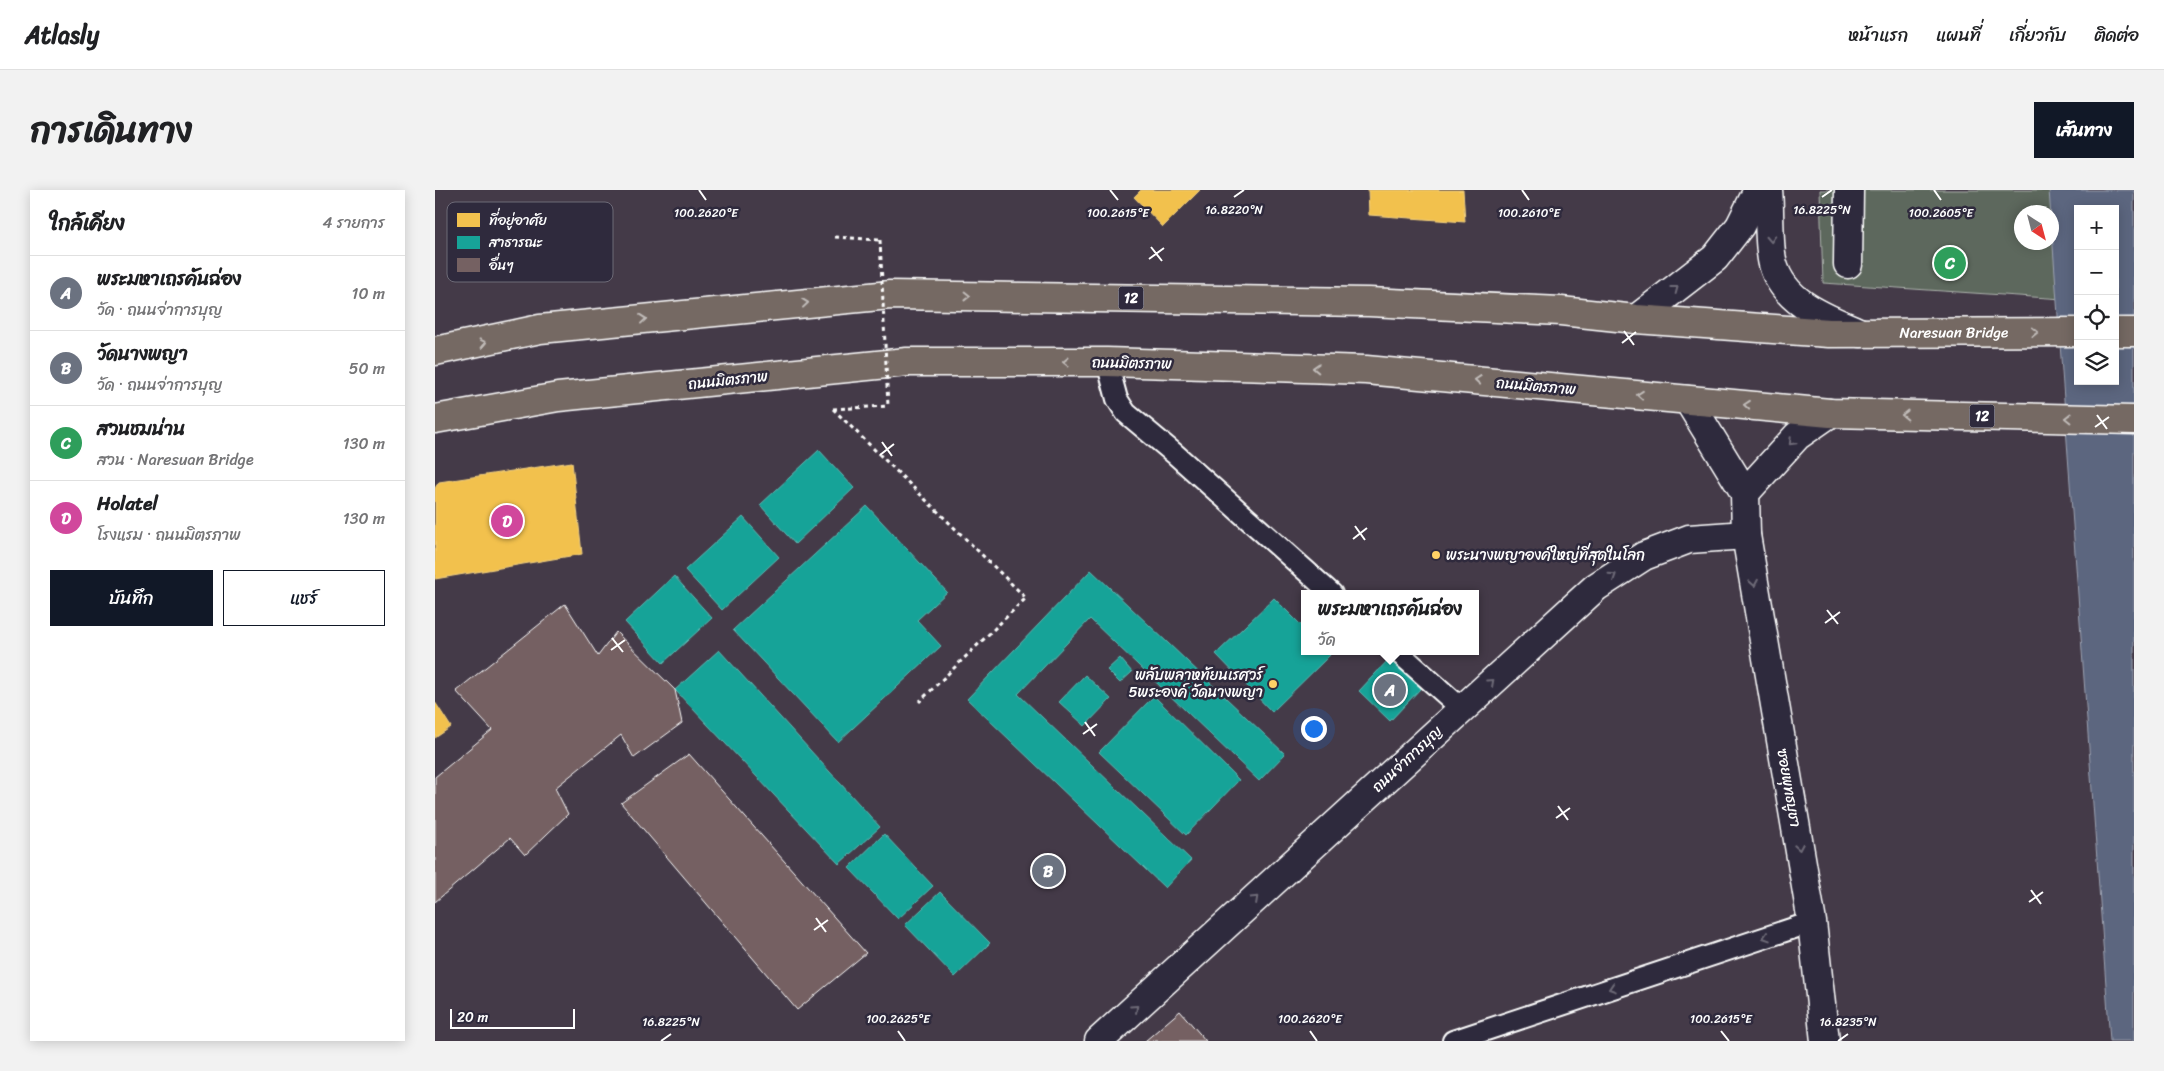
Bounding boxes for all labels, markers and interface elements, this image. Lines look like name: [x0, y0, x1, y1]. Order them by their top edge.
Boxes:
text: Atlasly: [25, 14, 99, 56]
text: หน้าแรก: [1848, 19, 1908, 51]
text: แผนที่: [1936, 19, 1981, 51]
text: เกี่ยวกับ: [2009, 19, 2066, 51]
text: ติดต่อ: [2094, 19, 2139, 51]
text: การเดินทาง: [30, 99, 192, 161]
button: เส้นทาง: [2034, 102, 2134, 158]
text: 16.8220°N: [1205, 199, 1264, 221]
text: 16.8225°N: [1793, 199, 1851, 221]
legend: [447, 202, 613, 282]
text: 100.2620°E: [674, 202, 739, 224]
text: 100.2615°E: [1087, 202, 1150, 224]
text: 100.2610°E: [1498, 202, 1561, 224]
text: 100.2605°E: [1909, 202, 1975, 224]
text: ใกล้เคียง: [50, 204, 125, 242]
north arrow: [2014, 205, 2059, 250]
map controls: [2074, 205, 2119, 385]
button: +: [2074, 205, 2119, 250]
text: ที่อยู่อาศัย: [489, 207, 547, 233]
text: 4 รายการ: [322, 208, 385, 237]
text: สาธารณะ: [488, 230, 543, 255]
one-way arrow: [1766, 235, 1777, 243]
pin: C: [1934, 244, 1966, 282]
button: −: [2074, 250, 2119, 295]
text: อื่นๆ: [488, 252, 514, 278]
text: พระมหาเถรคันฉ่อง: [97, 262, 241, 295]
text: A: [61, 279, 71, 308]
text: 10 m: [352, 279, 385, 308]
road number: 12: [1119, 286, 1143, 310]
one-way arrow: [1669, 287, 1678, 295]
one-way arrow: [964, 291, 971, 301]
text: วัด · ถนนจ่าการบุญ: [97, 295, 222, 324]
button: locate: [2074, 295, 2119, 340]
one-way arrow: [801, 298, 809, 309]
one-way arrow: [640, 314, 648, 325]
street label: Naresuan Bridge: [1899, 319, 2008, 346]
one-way arrow: [2032, 327, 2040, 338]
text: วัดนางพญา: [97, 337, 188, 370]
one-way arrow: [478, 338, 487, 349]
button: layers: [2074, 340, 2119, 385]
street label: ถนนมิตรภาพ: [1092, 349, 1172, 377]
text: B: [61, 354, 71, 383]
text: 50 m: [349, 354, 385, 383]
one-way arrow: [1062, 357, 1070, 367]
street label: ถนนมิตรภาพ: [687, 363, 769, 397]
one-way arrow: [1312, 363, 1320, 374]
text: วัด · ถนนจ่าการบุญ: [97, 370, 222, 399]
street label: ถนนมิตรภาพ: [1495, 370, 1577, 402]
one-way arrow: [1474, 375, 1482, 386]
one-way arrow: [1636, 390, 1644, 401]
one-way arrow: [1743, 400, 1751, 411]
road number: 12: [1969, 405, 1995, 428]
one-way arrow: [1901, 409, 1909, 420]
text: สวนชมน่าน: [97, 412, 185, 445]
one-way arrow: [2064, 413, 2072, 424]
text: C: [61, 429, 71, 458]
text: 130 m: [343, 429, 385, 458]
one-way arrow: [1788, 436, 1797, 445]
text: สวน · Naresuan Bridge: [97, 445, 254, 474]
text: Holatel: [97, 487, 158, 520]
pin: D: [491, 502, 523, 540]
text: D: [61, 504, 71, 533]
text: 130 m: [343, 504, 385, 533]
text: โรงแรม · ถนนมิตรภาพ: [97, 520, 241, 549]
place label: พระนางพญาองค์ใหญ่ที่สุดในโลก: [1446, 542, 1645, 568]
marker: พระนางพญาองค์ใหญ่ที่สุดในโลก: [1430, 549, 1442, 561]
button: บันทึก: [50, 570, 213, 626]
button: แชร์: [223, 570, 385, 626]
one-way arrow: [1608, 572, 1617, 582]
one-way arrow: [1748, 579, 1758, 588]
popup: [1301, 590, 1479, 655]
text: พระมหาเถรคันฉ่อง: [1318, 592, 1462, 625]
text: วัด: [1318, 625, 1336, 654]
place label: พลับพลาหทัยนเรศวร์ 5พระองค์ วัดนางพญา: [1128, 662, 1266, 705]
pin: A: [1374, 671, 1406, 709]
marker: พลับพลาหทัยนเรศวร์ 5พระองค์ วัดนางพญา: [1267, 678, 1279, 690]
one-way arrow: [1485, 679, 1494, 688]
your location: [1301, 716, 1327, 742]
street label: ถนนจ่าการบุญ: [1366, 719, 1449, 799]
street label: ซอยพุทธบูชา: [1769, 747, 1809, 829]
one-way arrow: [1794, 842, 1804, 851]
pin: B: [1032, 852, 1064, 890]
one-way arrow: [1250, 895, 1259, 904]
one-way arrow: [1762, 931, 1771, 941]
one-way arrow: [1608, 982, 1617, 992]
text: 20 m: [457, 1005, 488, 1030]
one-way arrow: [1130, 1005, 1139, 1014]
scale bar: [450, 1006, 575, 1029]
text: 100.2625°E: [866, 1008, 931, 1030]
text: 100.2620°E: [1278, 1008, 1343, 1030]
text: 100.2615°E: [1690, 1008, 1753, 1030]
text: 16.8225°N: [642, 1011, 700, 1033]
text: 16.8235°N: [1819, 1011, 1877, 1033]

